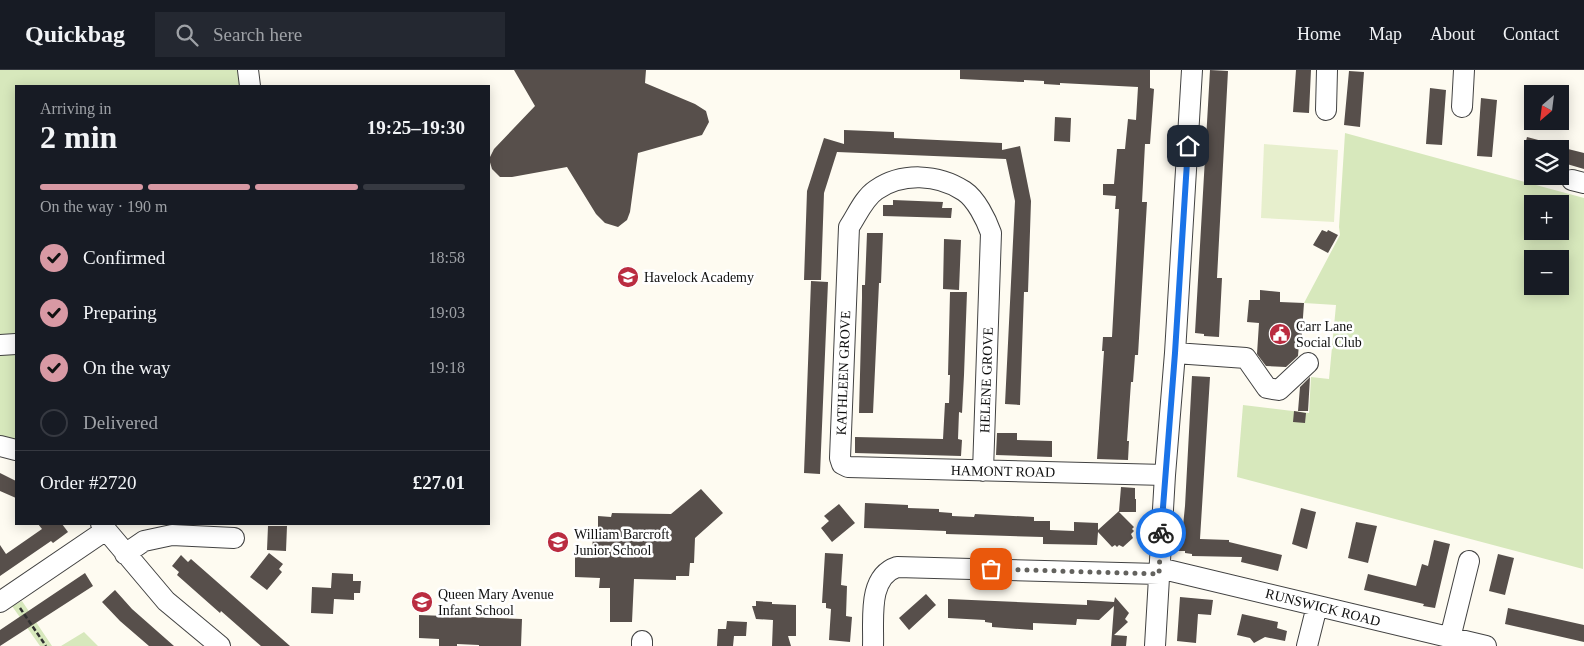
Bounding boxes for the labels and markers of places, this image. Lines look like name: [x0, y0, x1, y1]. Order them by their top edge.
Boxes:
pin: [1167, 125, 1209, 167]
school or university icon: Havelock Academy: [616, 265, 640, 289]
place label: Havelock Academy: [644, 270, 754, 285]
place label: Carr Lane Social Club: [1296, 319, 1362, 350]
public building icon: Carr Lane Social Club: [1268, 322, 1292, 346]
place label: William Barcroft Junior School: [574, 527, 670, 558]
school or university icon: William Barcroft Junior School: [546, 530, 570, 554]
pin: [970, 548, 1012, 590]
place label: Queen Mary Avenue Infant School: [438, 587, 554, 618]
school or university icon: Queen Mary Avenue Infant School: [410, 590, 434, 614]

